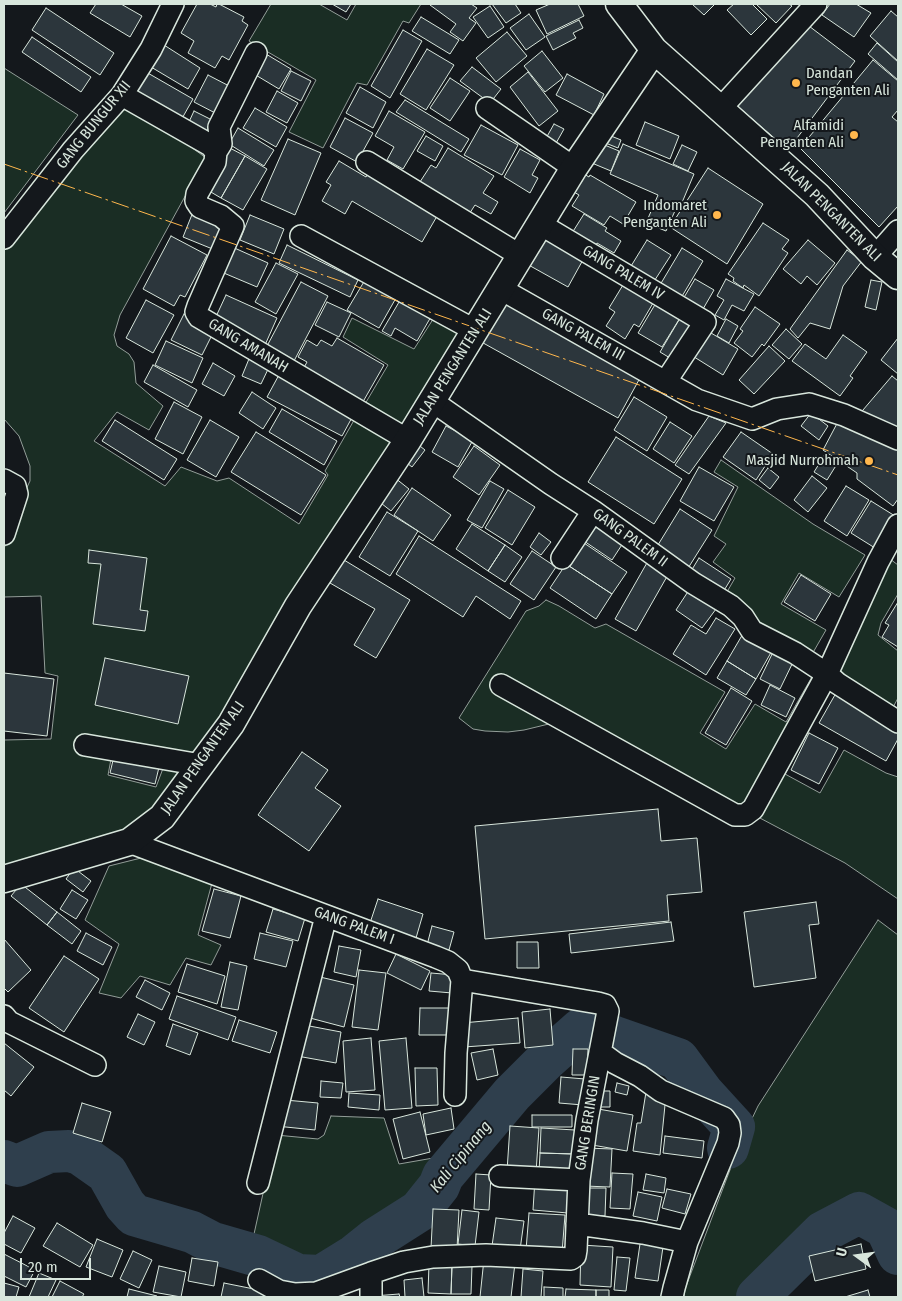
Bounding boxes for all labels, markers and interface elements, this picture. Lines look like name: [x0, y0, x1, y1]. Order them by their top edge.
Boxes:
place label: Dandan Penganten Ali: [806, 65, 890, 100]
street label: GANG BUNGUR XII: [53, 77, 135, 173]
marker: Dandan Penganten Ali: [790, 77, 802, 89]
place label: Alfamidi Penganten Ali: [760, 117, 844, 152]
marker: Alfamidi Penganten Ali: [848, 129, 860, 141]
street label: JALAN PENGANTEN ALI: [777, 158, 885, 266]
place label: Indomaret Penganten Ali: [623, 197, 707, 232]
marker: Indomaret Penganten Ali: [711, 209, 723, 221]
street label: GANG PALEM IV: [579, 242, 667, 304]
street label: JALAN PENGANTEN ALI: [410, 305, 496, 429]
street label: GANG PALEM III: [538, 305, 628, 365]
street label: GANG AMANAH: [205, 315, 291, 377]
place label: Masjid Nurrohmah: [746, 452, 859, 470]
marker: Masjid Nurrohmah: [863, 455, 875, 467]
street label: GANG PALEM II: [589, 505, 671, 571]
street label: JALAN PENGANTEN ALI: [157, 698, 249, 818]
street label: GANG PALEM I: [311, 903, 397, 949]
street label: GANG BERINGIN: [572, 1074, 604, 1172]
water label: Kali Cipinang: [426, 1117, 496, 1197]
north arrow: [832, 1231, 882, 1281]
text: U: [833, 1246, 851, 1258]
scale bar: [22, 1248, 94, 1280]
text: 20 m: [28, 1258, 58, 1276]

